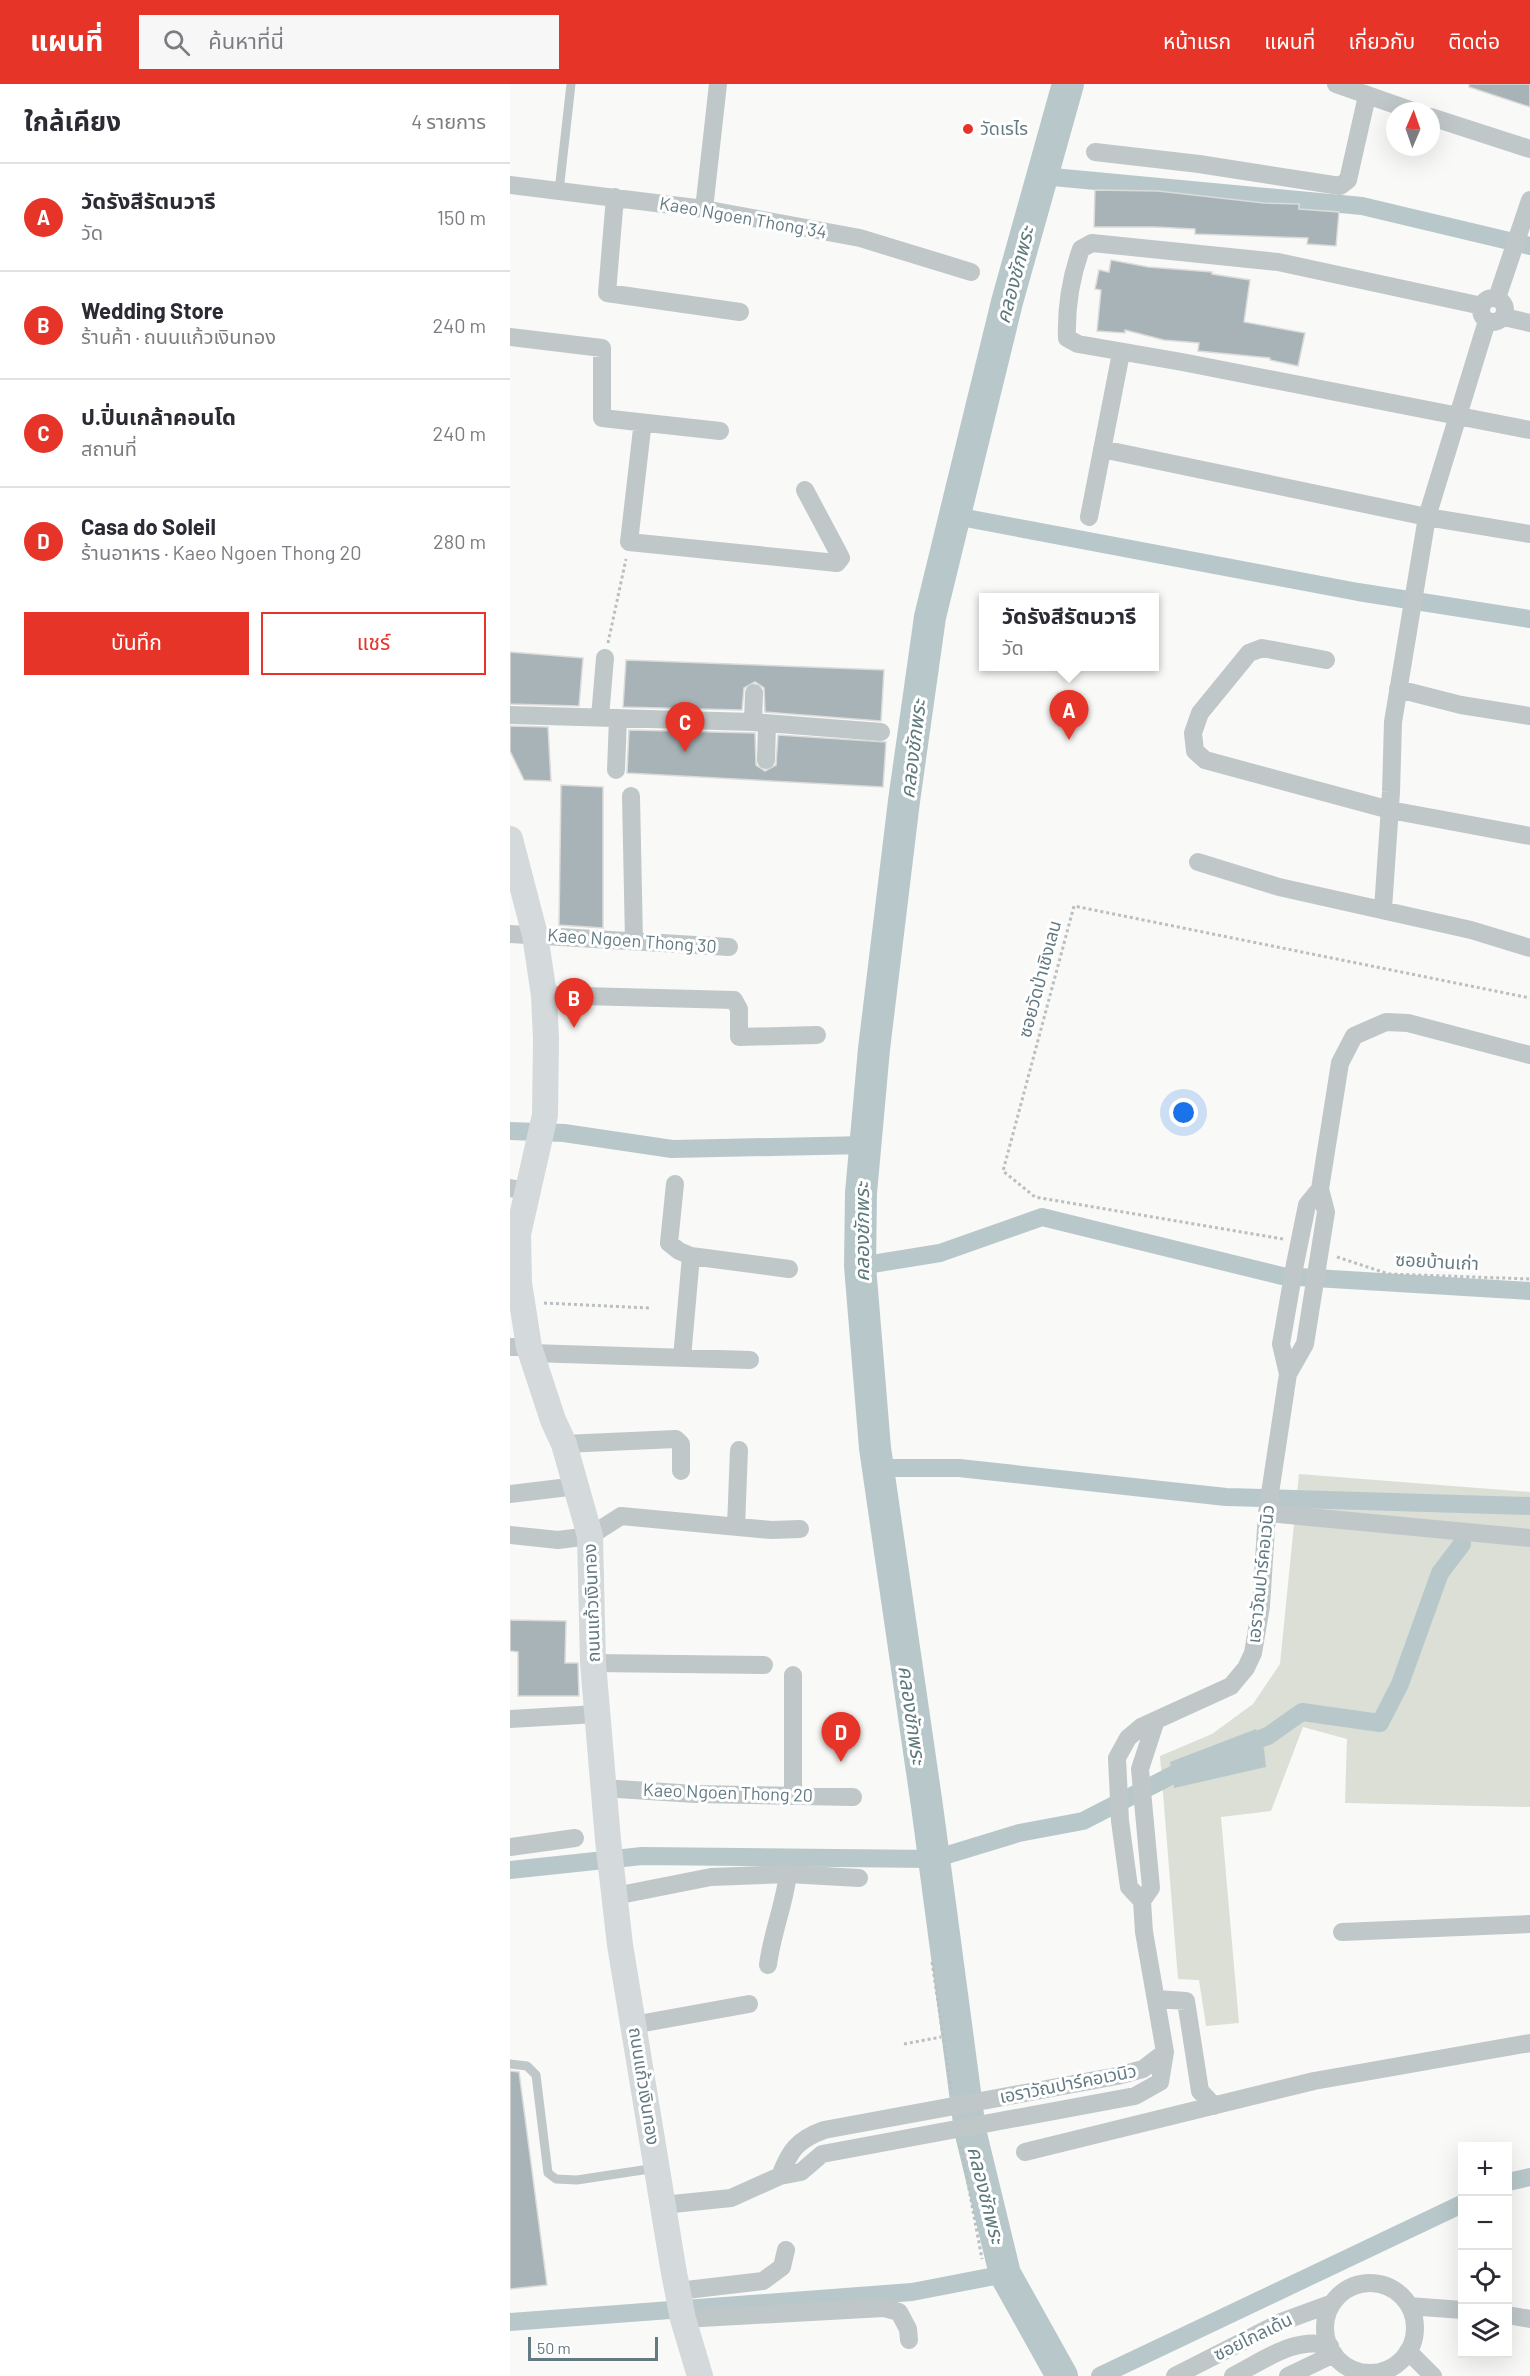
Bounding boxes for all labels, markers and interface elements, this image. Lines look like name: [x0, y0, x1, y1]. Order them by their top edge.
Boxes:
search box: [139, 15, 559, 69]
text: แผนที่: [30, 23, 103, 57]
icon: search: [160, 26, 193, 59]
text: ค้นหาที่นี่: [208, 27, 284, 53]
text: หน้าแรก: [1163, 28, 1231, 53]
text: แผนที่: [1264, 28, 1315, 53]
text: เกี่ยวกับ: [1348, 28, 1415, 53]
text: ติดต่อ: [1448, 28, 1500, 53]
north arrow: [1386, 102, 1440, 156]
text: ใกล้เคียง: [24, 105, 121, 136]
text: 4 รายการ: [411, 109, 486, 133]
place label: วัดเรไร: [980, 117, 1028, 139]
marker: วัดเรไร: [961, 122, 975, 136]
text: วัดรังสีรัตนวารี: [81, 187, 216, 213]
street label: Kaeo Ngoen Thong 34: [658, 191, 829, 243]
text: A: [37, 205, 50, 229]
text: 150 m: [437, 205, 486, 229]
text: วัด: [81, 220, 103, 244]
water label: คลองชักพระ: [990, 221, 1039, 326]
text: Wedding Store: [81, 297, 224, 323]
text: B: [37, 313, 50, 337]
text: 240 m: [432, 313, 486, 337]
text: ร้านค้า · ถนนแก้วเงินทอง: [81, 324, 276, 348]
text: ป.ปิ่นเกล้าคอนโด: [81, 403, 236, 429]
text: C: [37, 421, 50, 445]
text: 240 m: [432, 421, 486, 445]
text: สถานที่: [81, 436, 137, 460]
text: Casa do Soleil: [81, 513, 216, 539]
text: D: [37, 529, 50, 553]
text: 280 m: [433, 529, 486, 553]
text: ร้านอาหาร · Kaeo Ngoen Thong 20: [81, 540, 362, 564]
popup: [979, 593, 1159, 671]
text: วัดรังสีรัตนวารี: [1002, 602, 1136, 628]
button: บันทึก: [24, 612, 249, 675]
button: แชร์: [261, 612, 486, 675]
text: วัด: [1002, 635, 1024, 659]
pin: A: [1050, 690, 1088, 740]
water label: คลองชักพระ: [894, 696, 930, 800]
pin: C: [666, 702, 705, 752]
street label: ซอยวัดป่าเชิงเลน: [1013, 918, 1065, 1040]
street label: Kaeo Ngoen Thong 30: [547, 923, 717, 957]
pin: B: [554, 978, 594, 1028]
your location: [1169, 1098, 1198, 1127]
water label: คลองชักพระ: [849, 1180, 873, 1282]
street label: ซอยบ้านเก่า: [1395, 1248, 1479, 1274]
street label: เอราวัณปาร์คอเวนิว: [1242, 1504, 1278, 1644]
street label: ถนนแก้วเงินทอง: [578, 1543, 604, 1663]
water label: คลองชักพระ: [894, 1664, 932, 1768]
pin: D: [822, 1712, 860, 1762]
street label: Kaeo Ngoen Thong 20: [643, 1778, 813, 1806]
street label: ถนนแก้วเงินทอง: [625, 2025, 665, 2146]
street label: เอราวัณปาร์คอเวนิว: [997, 2059, 1138, 2107]
map controls: [1458, 2142, 1512, 2358]
button: +: [1458, 2142, 1512, 2196]
water label: คลองชักพระ: [963, 2144, 1011, 2248]
button: −: [1458, 2196, 1512, 2250]
button: locate: [1458, 2250, 1512, 2304]
button: layers: [1458, 2304, 1512, 2358]
street label: ซอยโกลเด้น: [1210, 2308, 1296, 2365]
scale bar: [528, 2334, 658, 2362]
text: 50 m: [537, 2338, 571, 2357]

